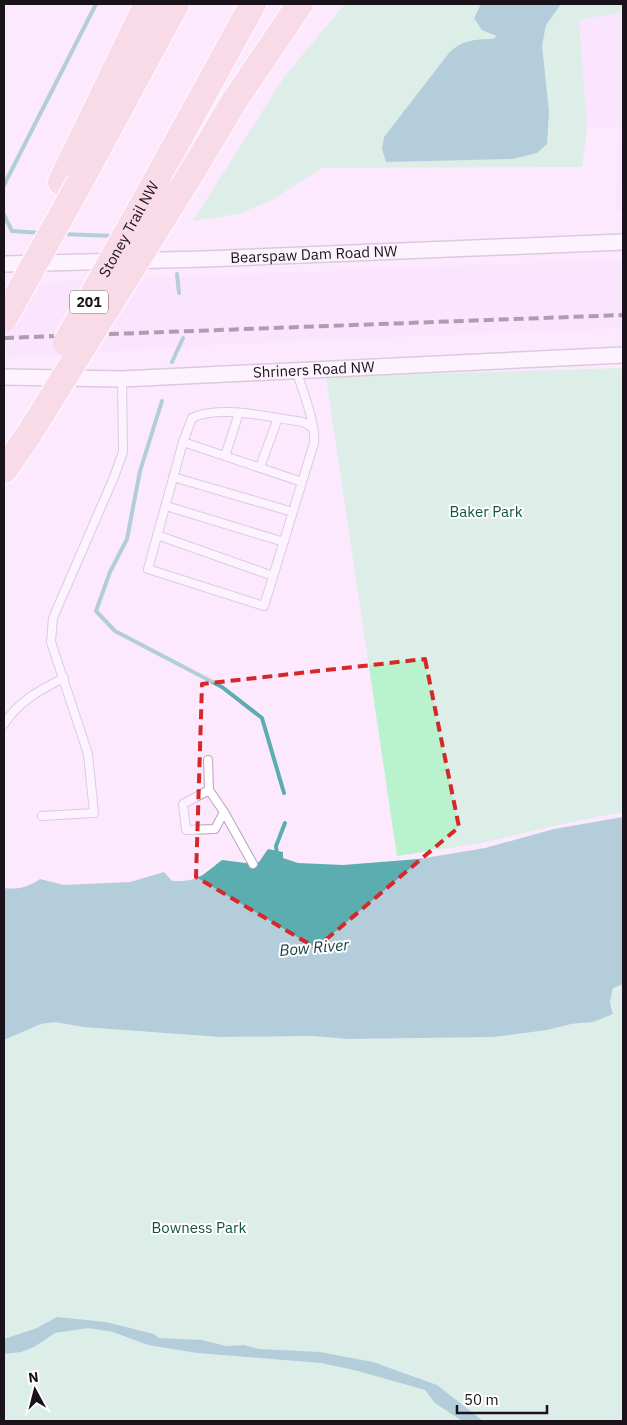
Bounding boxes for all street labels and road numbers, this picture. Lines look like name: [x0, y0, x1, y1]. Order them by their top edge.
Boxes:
street label: Stoney Trail NW: [94, 177, 163, 280]
street label: Bearspaw Dam Road NW: [230, 241, 398, 267]
road number: 201: [70, 290, 108, 314]
street label: Shriners Road NW: [252, 357, 376, 382]

